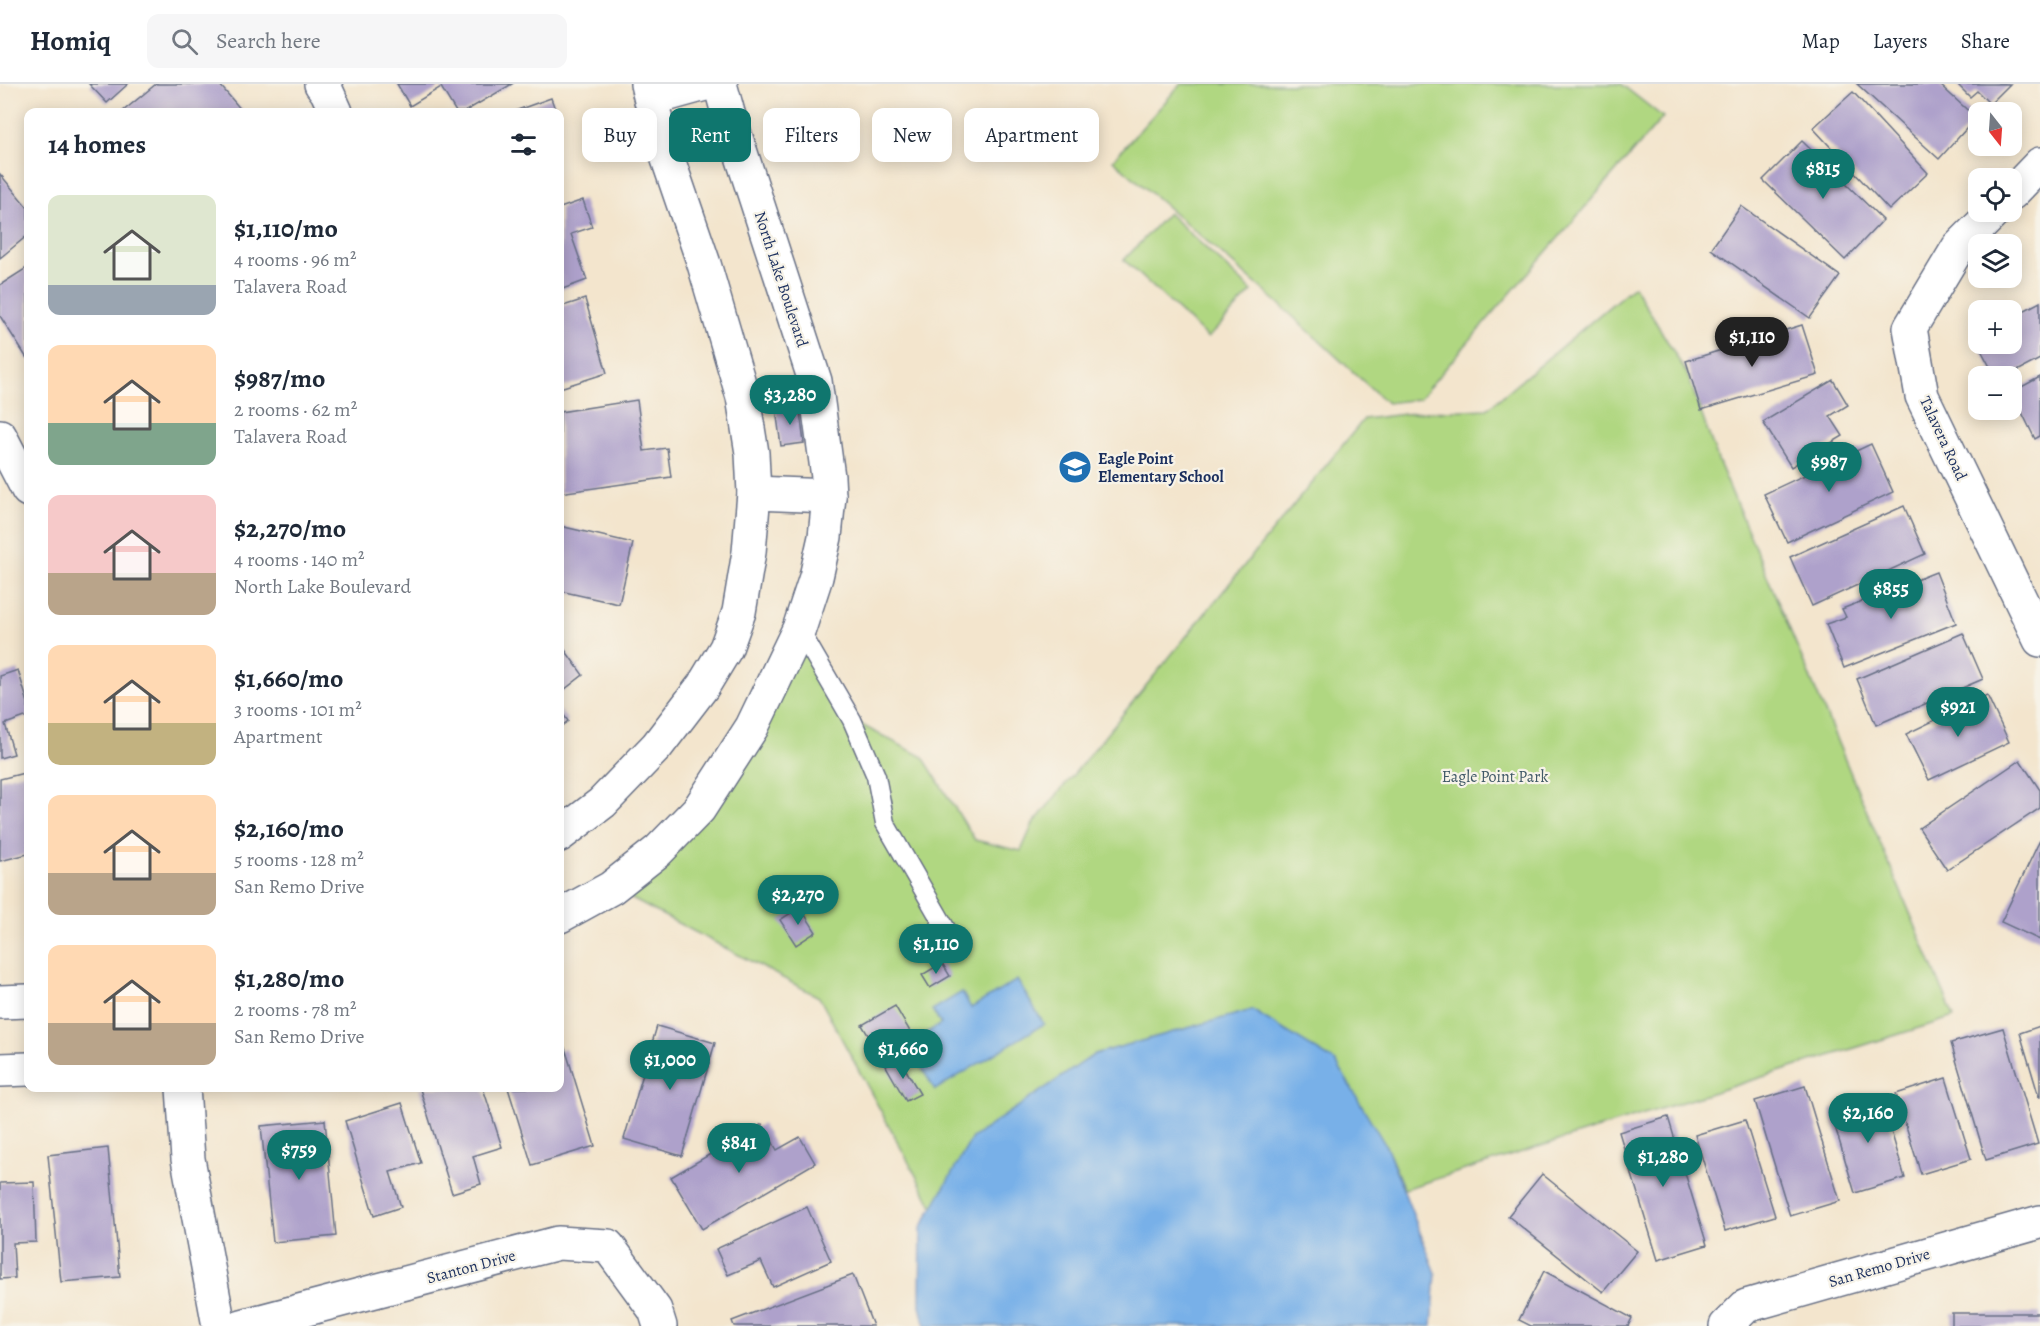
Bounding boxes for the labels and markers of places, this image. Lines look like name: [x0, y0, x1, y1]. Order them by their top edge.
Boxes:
pin: $815: [1787, 149, 1859, 200]
pin: $1,110: [1703, 317, 1801, 368]
pin: $3,280: [741, 375, 839, 426]
pin: $987: [1793, 442, 1865, 493]
place label: Eagle Point Elementary School: [1098, 448, 1224, 488]
school or university icon: Eagle Point Elementary School: [1057, 449, 1093, 485]
pin: $855: [1855, 569, 1927, 620]
pin: $921: [1922, 687, 1994, 738]
pin: $2,270: [749, 875, 847, 926]
pin: $1,110: [887, 924, 985, 975]
pin: $1,660: [854, 1029, 952, 1080]
pin: $1,000: [621, 1040, 719, 1091]
pin: $2,160: [1819, 1093, 1917, 1144]
pin: $841: [703, 1123, 775, 1174]
pin: $759: [263, 1130, 335, 1181]
pin: $1,280: [1614, 1137, 1712, 1188]

